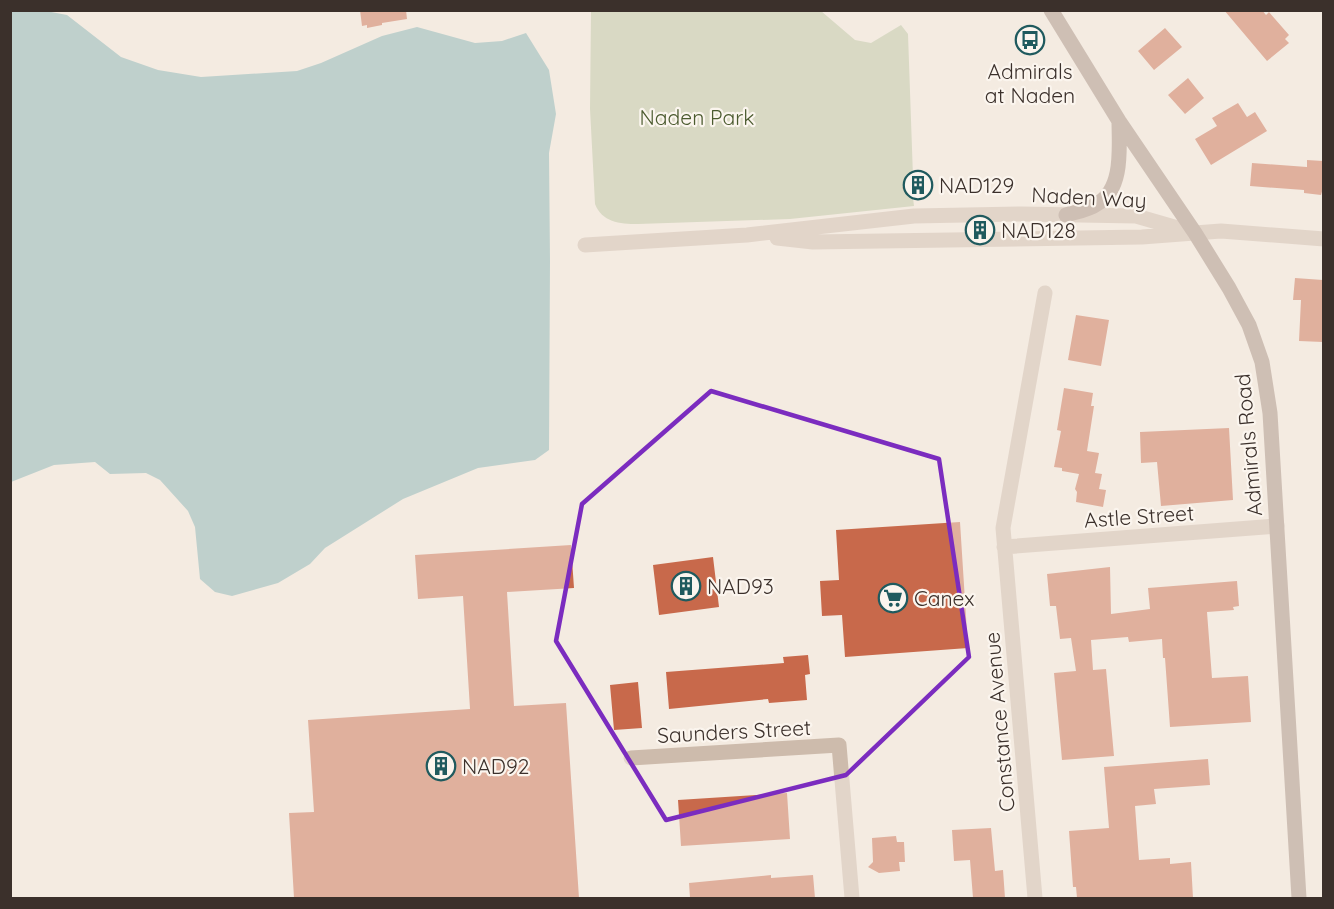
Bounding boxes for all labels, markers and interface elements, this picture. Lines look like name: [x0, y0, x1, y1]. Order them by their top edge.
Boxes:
bus stop icon: Admirals at Naden: [1014, 24, 1046, 56]
place label: Admirals at Naden: [985, 58, 1075, 108]
park label: Naden Park: [640, 104, 754, 130]
building icon: NAD129: [902, 169, 934, 201]
place label: NAD129: [939, 172, 1014, 198]
street label: Naden Way: [1031, 181, 1147, 213]
building icon: NAD128: [964, 214, 996, 246]
place label: NAD128: [1001, 217, 1076, 243]
street label: Admirals Road: [1229, 373, 1267, 517]
street label: Astle Street: [1083, 499, 1195, 533]
building icon: NAD93: [670, 570, 702, 602]
place label: NAD93: [707, 573, 774, 599]
supermarket icon: Canex: [877, 582, 909, 614]
place label: Canex: [914, 585, 974, 611]
street label: Constance Avenue: [978, 631, 1020, 813]
street label: Saunders Street: [656, 714, 812, 748]
building icon: NAD92: [425, 750, 457, 782]
place label: NAD92: [462, 753, 529, 779]

